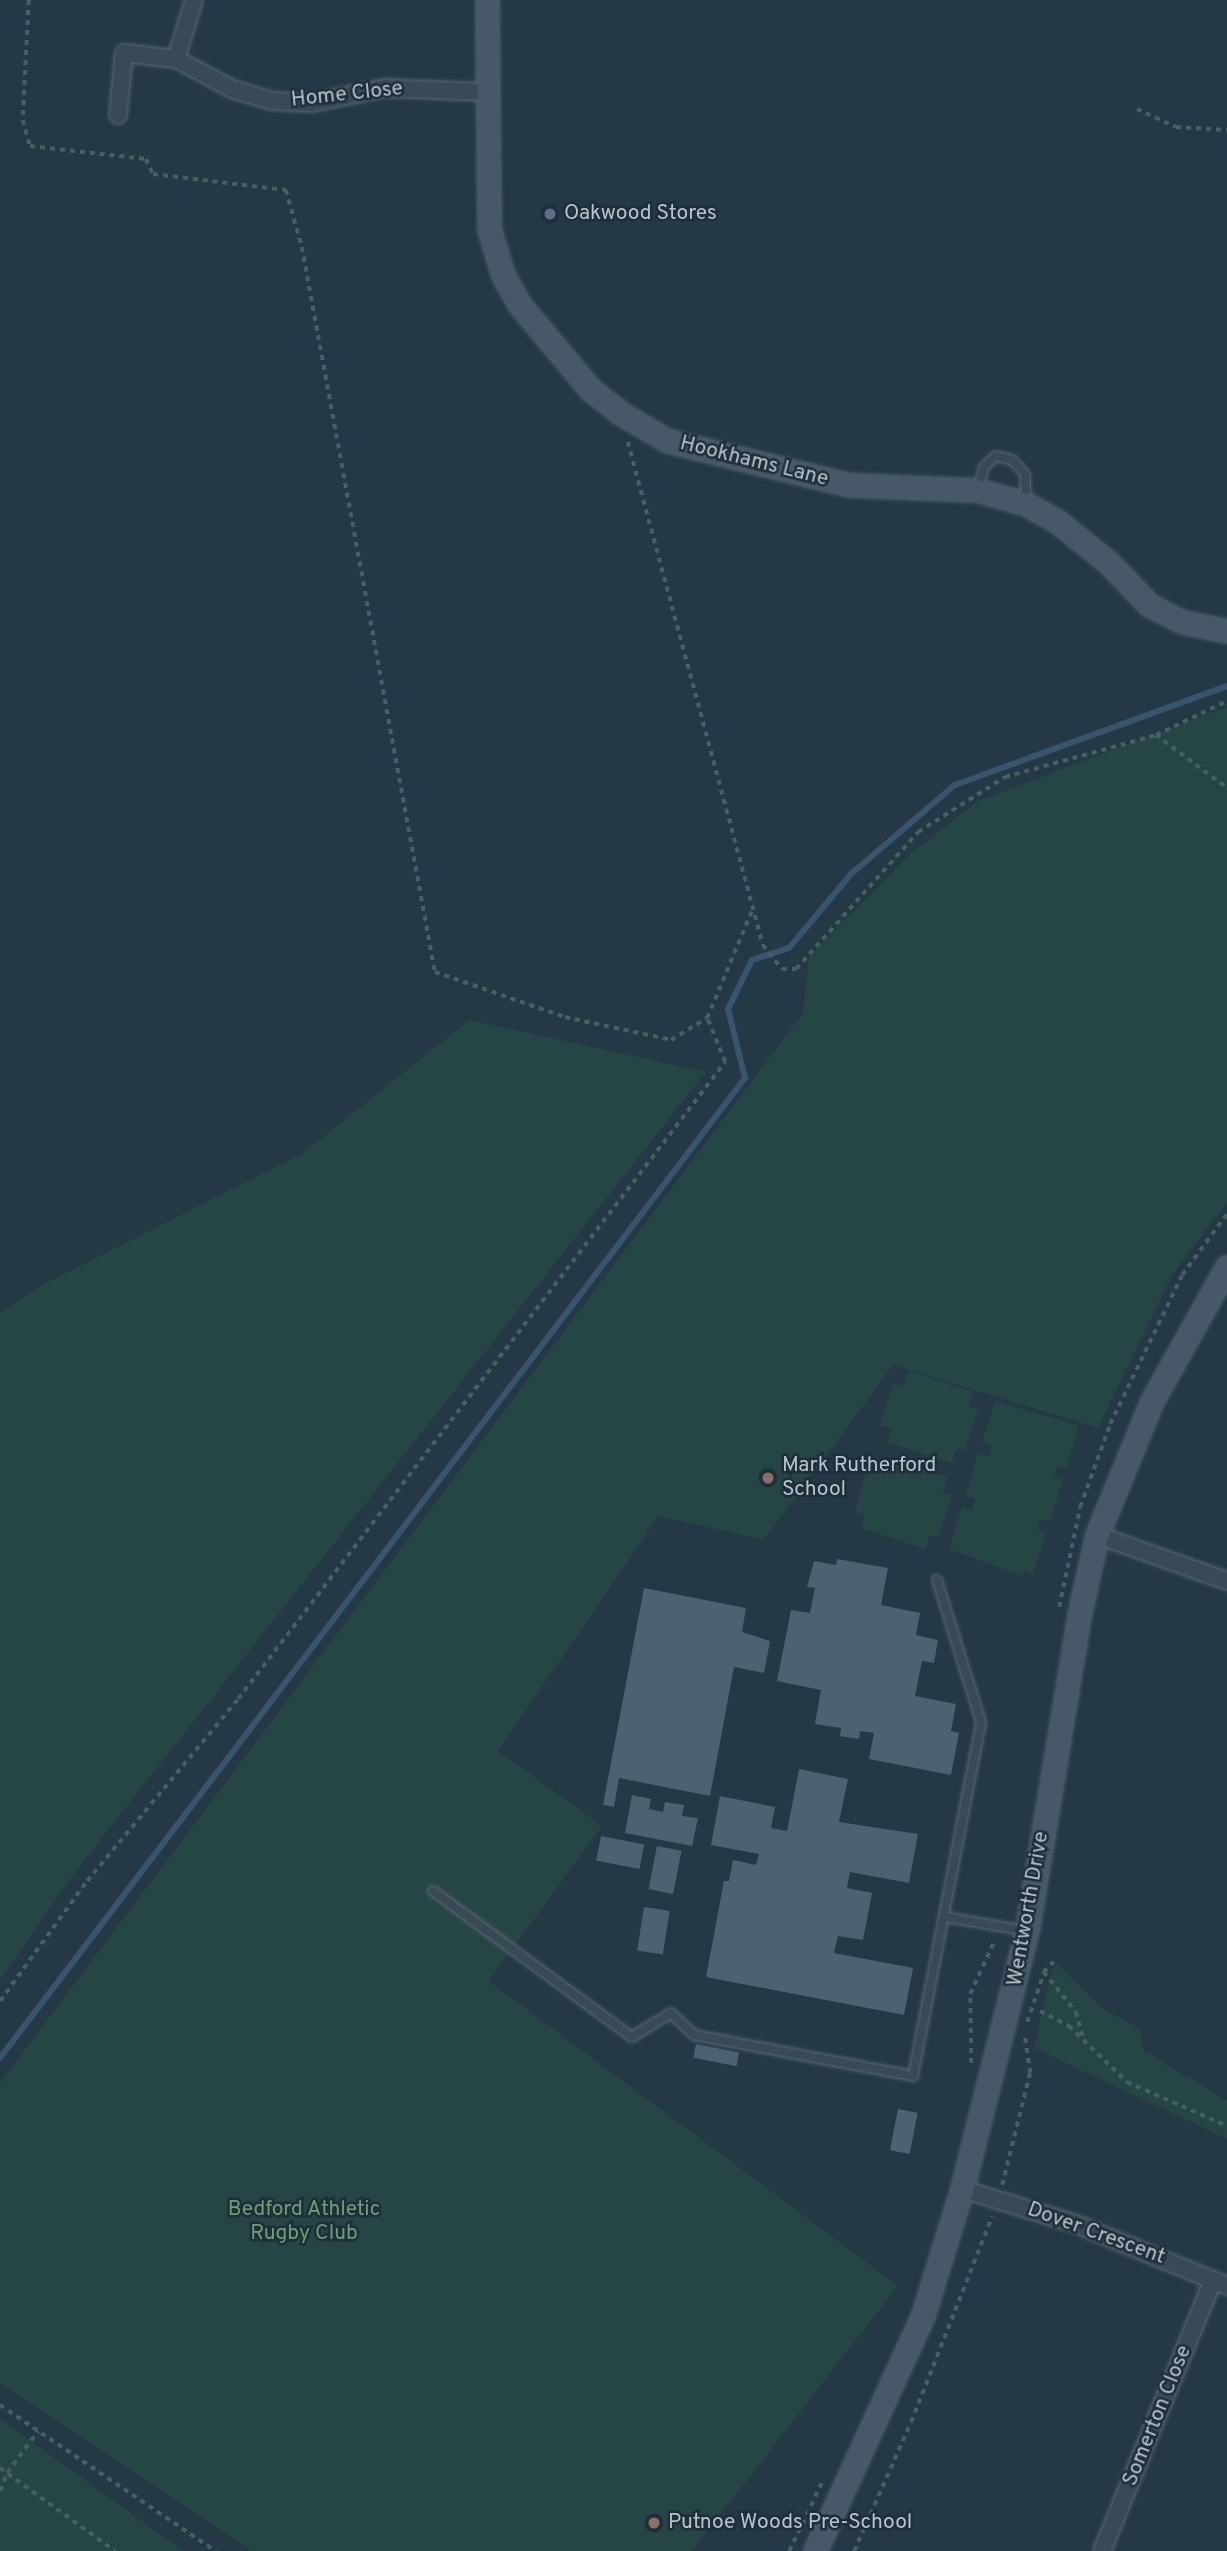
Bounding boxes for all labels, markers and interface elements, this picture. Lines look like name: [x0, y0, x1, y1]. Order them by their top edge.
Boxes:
street label: Home Close: [290, 77, 404, 113]
place label: Oakwood Stores: [564, 201, 717, 227]
marker: Oakwood Stores: [542, 206, 558, 222]
street label: Hookhams Lane: [677, 431, 831, 493]
place label: Mark Rutherford School: [782, 1453, 936, 1503]
marker: Mark Rutherford School: [760, 1470, 776, 1486]
street label: Wentworth Drive: [1003, 1830, 1055, 1988]
park label: Bedford Athletic Rugby Club: [227, 2197, 381, 2247]
street label: Dover Crescent: [1024, 2197, 1168, 2271]
street label: Somerton Close: [1118, 2342, 1198, 2490]
place label: Putnoe Woods Pre-School: [668, 2510, 913, 2536]
marker: Putnoe Woods Pre-School: [646, 2515, 662, 2531]

